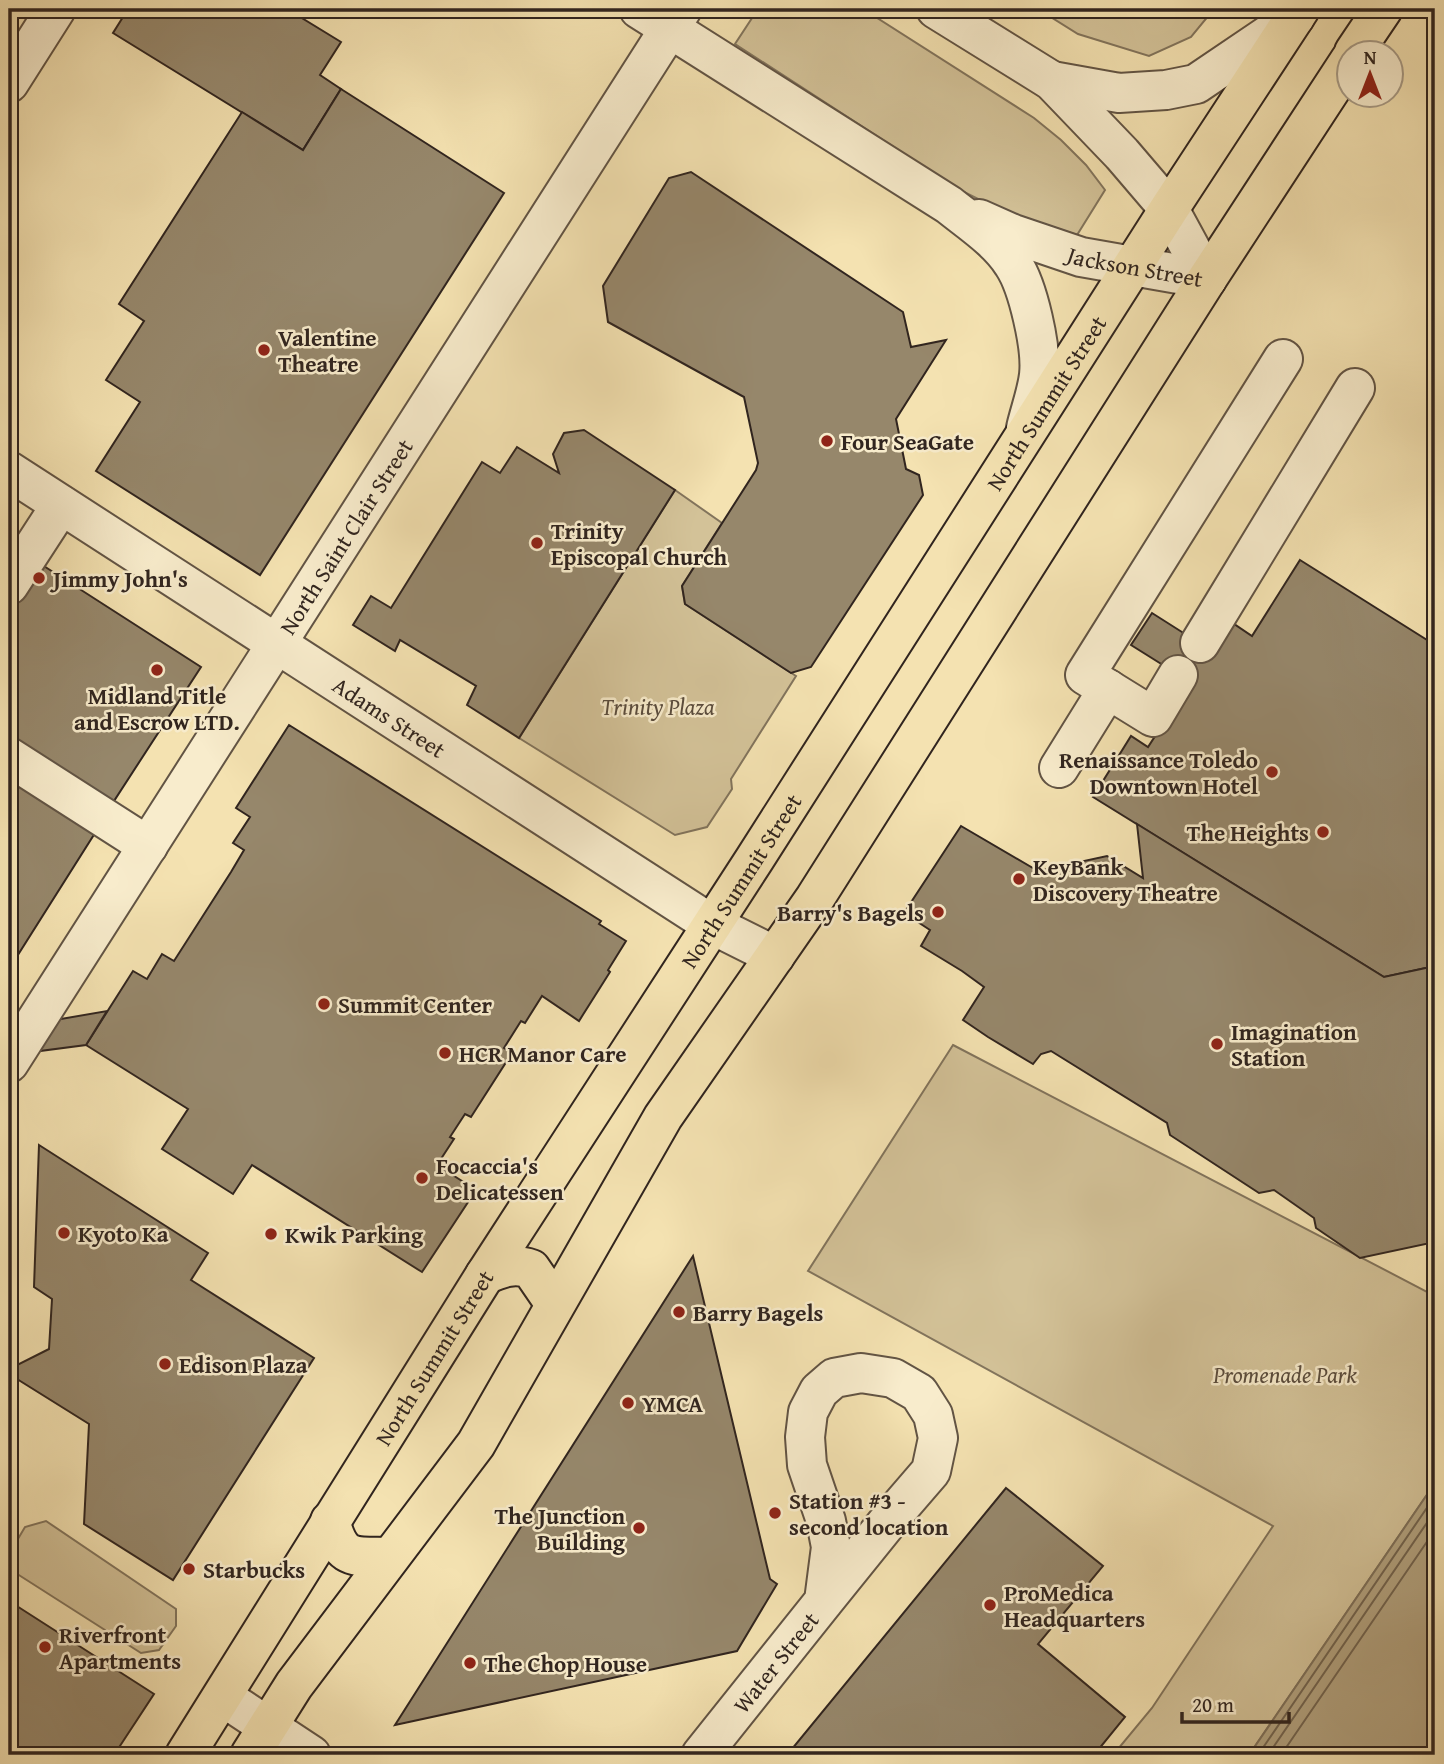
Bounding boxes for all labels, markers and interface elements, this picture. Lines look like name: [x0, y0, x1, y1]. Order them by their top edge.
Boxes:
north arrow: [1336, 38, 1406, 108]
text: N: [1364, 43, 1377, 71]
street label: Jackson Street: [1060, 236, 1205, 294]
street label: North Summit Street: [977, 309, 1114, 496]
place label: Valentine Theatre: [278, 321, 377, 380]
marker: Valentine Theatre: [256, 342, 272, 358]
place label: Four SeaGate: [841, 425, 974, 458]
street label: North Saint Clair Street: [271, 432, 420, 640]
marker: Four SeaGate: [819, 433, 835, 449]
place label: Trinity Episcopal Church: [551, 514, 728, 573]
marker: Trinity Episcopal Church: [529, 535, 545, 551]
place label: Jimmy John's: [49, 562, 188, 595]
marker: Jimmy John's: [31, 570, 47, 586]
marker: Midland Title and Escrow LTD.: [149, 662, 165, 678]
street label: Adams Street: [327, 668, 452, 765]
place label: Midland Title and Escrow LTD.: [74, 679, 240, 738]
park label: Trinity Plaza: [601, 690, 715, 723]
place label: Renaissance Toledo Downtown Hotel: [1059, 743, 1258, 802]
marker: Renaissance Toledo Downtown Hotel: [1264, 764, 1280, 780]
street label: North Summit Street: [672, 787, 809, 974]
place label: The Heights: [1187, 816, 1309, 849]
marker: The Heights: [1315, 824, 1331, 840]
place label: KeyBank Discovery Theatre: [1033, 850, 1218, 909]
marker: KeyBank Discovery Theatre: [1011, 871, 1027, 887]
place label: Barry's Bagels: [777, 896, 924, 929]
marker: Barry's Bagels: [930, 904, 946, 920]
place label: Summit Center: [338, 988, 492, 1021]
marker: Summit Center: [316, 996, 332, 1012]
place label: Imagination Station: [1231, 1015, 1357, 1074]
marker: Imagination Station: [1209, 1036, 1225, 1052]
place label: HCR Manor Care: [459, 1037, 627, 1070]
marker: HCR Manor Care: [437, 1045, 453, 1061]
place label: Focaccia's Delicatessen: [436, 1149, 564, 1208]
marker: Focaccia's Delicatessen: [414, 1170, 430, 1186]
place label: Kyoto Ka: [78, 1217, 169, 1250]
place label: Kwik Parking: [285, 1218, 424, 1251]
marker: Kyoto Ka: [56, 1225, 72, 1241]
marker: Kwik Parking: [263, 1226, 279, 1242]
street label: North Summit Street: [366, 1263, 501, 1452]
place label: Barry Bagels: [693, 1296, 824, 1329]
marker: Barry Bagels: [671, 1304, 687, 1320]
place label: Edison Plaza: [179, 1348, 308, 1381]
marker: Edison Plaza: [157, 1356, 173, 1372]
park label: Promenade Park: [1212, 1358, 1357, 1391]
place label: YMCA: [642, 1387, 703, 1420]
marker: YMCA: [620, 1395, 636, 1411]
place label: Station #3 - second location: [789, 1484, 949, 1543]
place label: The Junction Building: [495, 1499, 626, 1558]
marker: Station #3 - second location: [767, 1505, 783, 1521]
marker: The Junction Building: [631, 1520, 647, 1536]
place label: Starbucks: [203, 1553, 305, 1586]
marker: Starbucks: [181, 1561, 197, 1577]
place label: ProMedica Headquarters: [1004, 1576, 1145, 1635]
marker: ProMedica Headquarters: [982, 1597, 998, 1613]
street label: Water Street: [725, 1604, 826, 1720]
place label: Riverfront Apartments: [59, 1618, 181, 1677]
marker: Riverfront Apartments: [37, 1639, 53, 1655]
place label: The Chop House: [484, 1647, 647, 1680]
marker: The Chop House: [462, 1655, 478, 1671]
scale bar: [1182, 1680, 1288, 1724]
text: 20 m: [1192, 1689, 1234, 1720]

